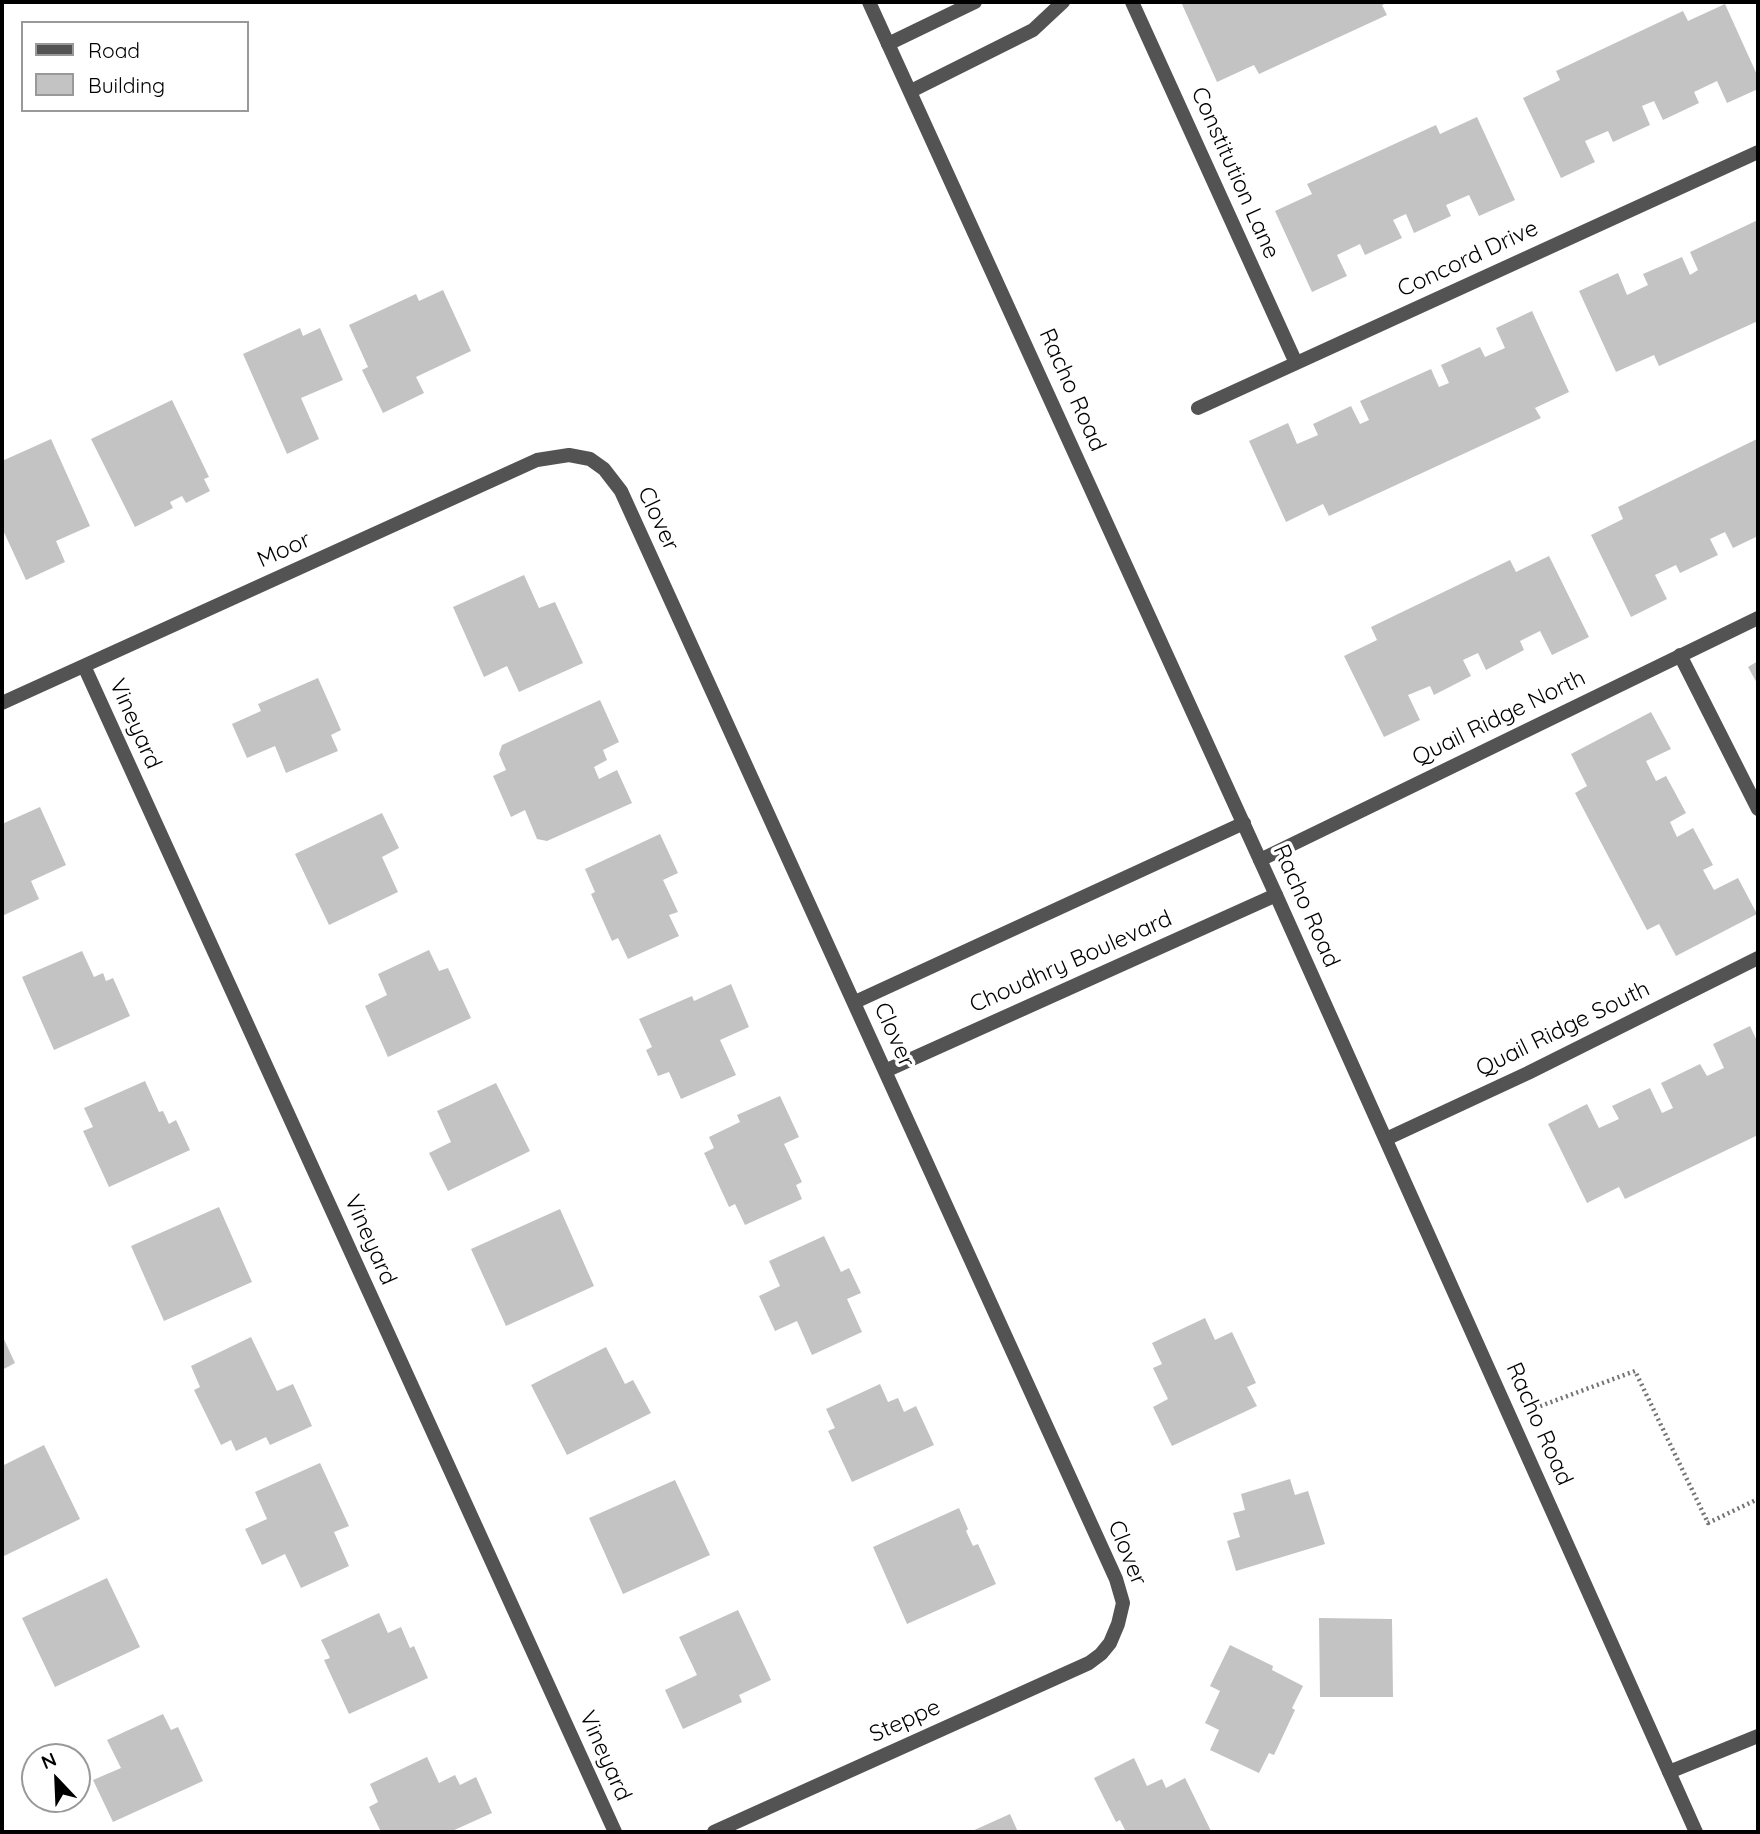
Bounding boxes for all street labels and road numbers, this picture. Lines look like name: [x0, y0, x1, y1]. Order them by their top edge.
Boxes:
street label: Constitution Lane: [1185, 83, 1285, 263]
street label: Concord Drive: [1393, 214, 1543, 304]
street label: Racho Road: [1033, 324, 1111, 456]
street label: Clover: [631, 482, 685, 556]
street label: Moor: [253, 526, 315, 574]
street label: Quail Ridge North: [1408, 664, 1590, 772]
street label: Vineyard: [103, 675, 167, 773]
street label: Racho Road: [1267, 840, 1345, 972]
street label: Choudhry Boulevard: [966, 905, 1176, 1019]
street label: Quail Ridge South: [1472, 975, 1654, 1083]
street label: Clover: [868, 998, 920, 1072]
street label: Vineyard: [338, 1191, 402, 1289]
street label: Racho Road: [1500, 1358, 1578, 1490]
street label: Clover: [1102, 1516, 1152, 1590]
street label: Steppe: [865, 1693, 945, 1749]
street label: Vineyard: [573, 1707, 637, 1805]

